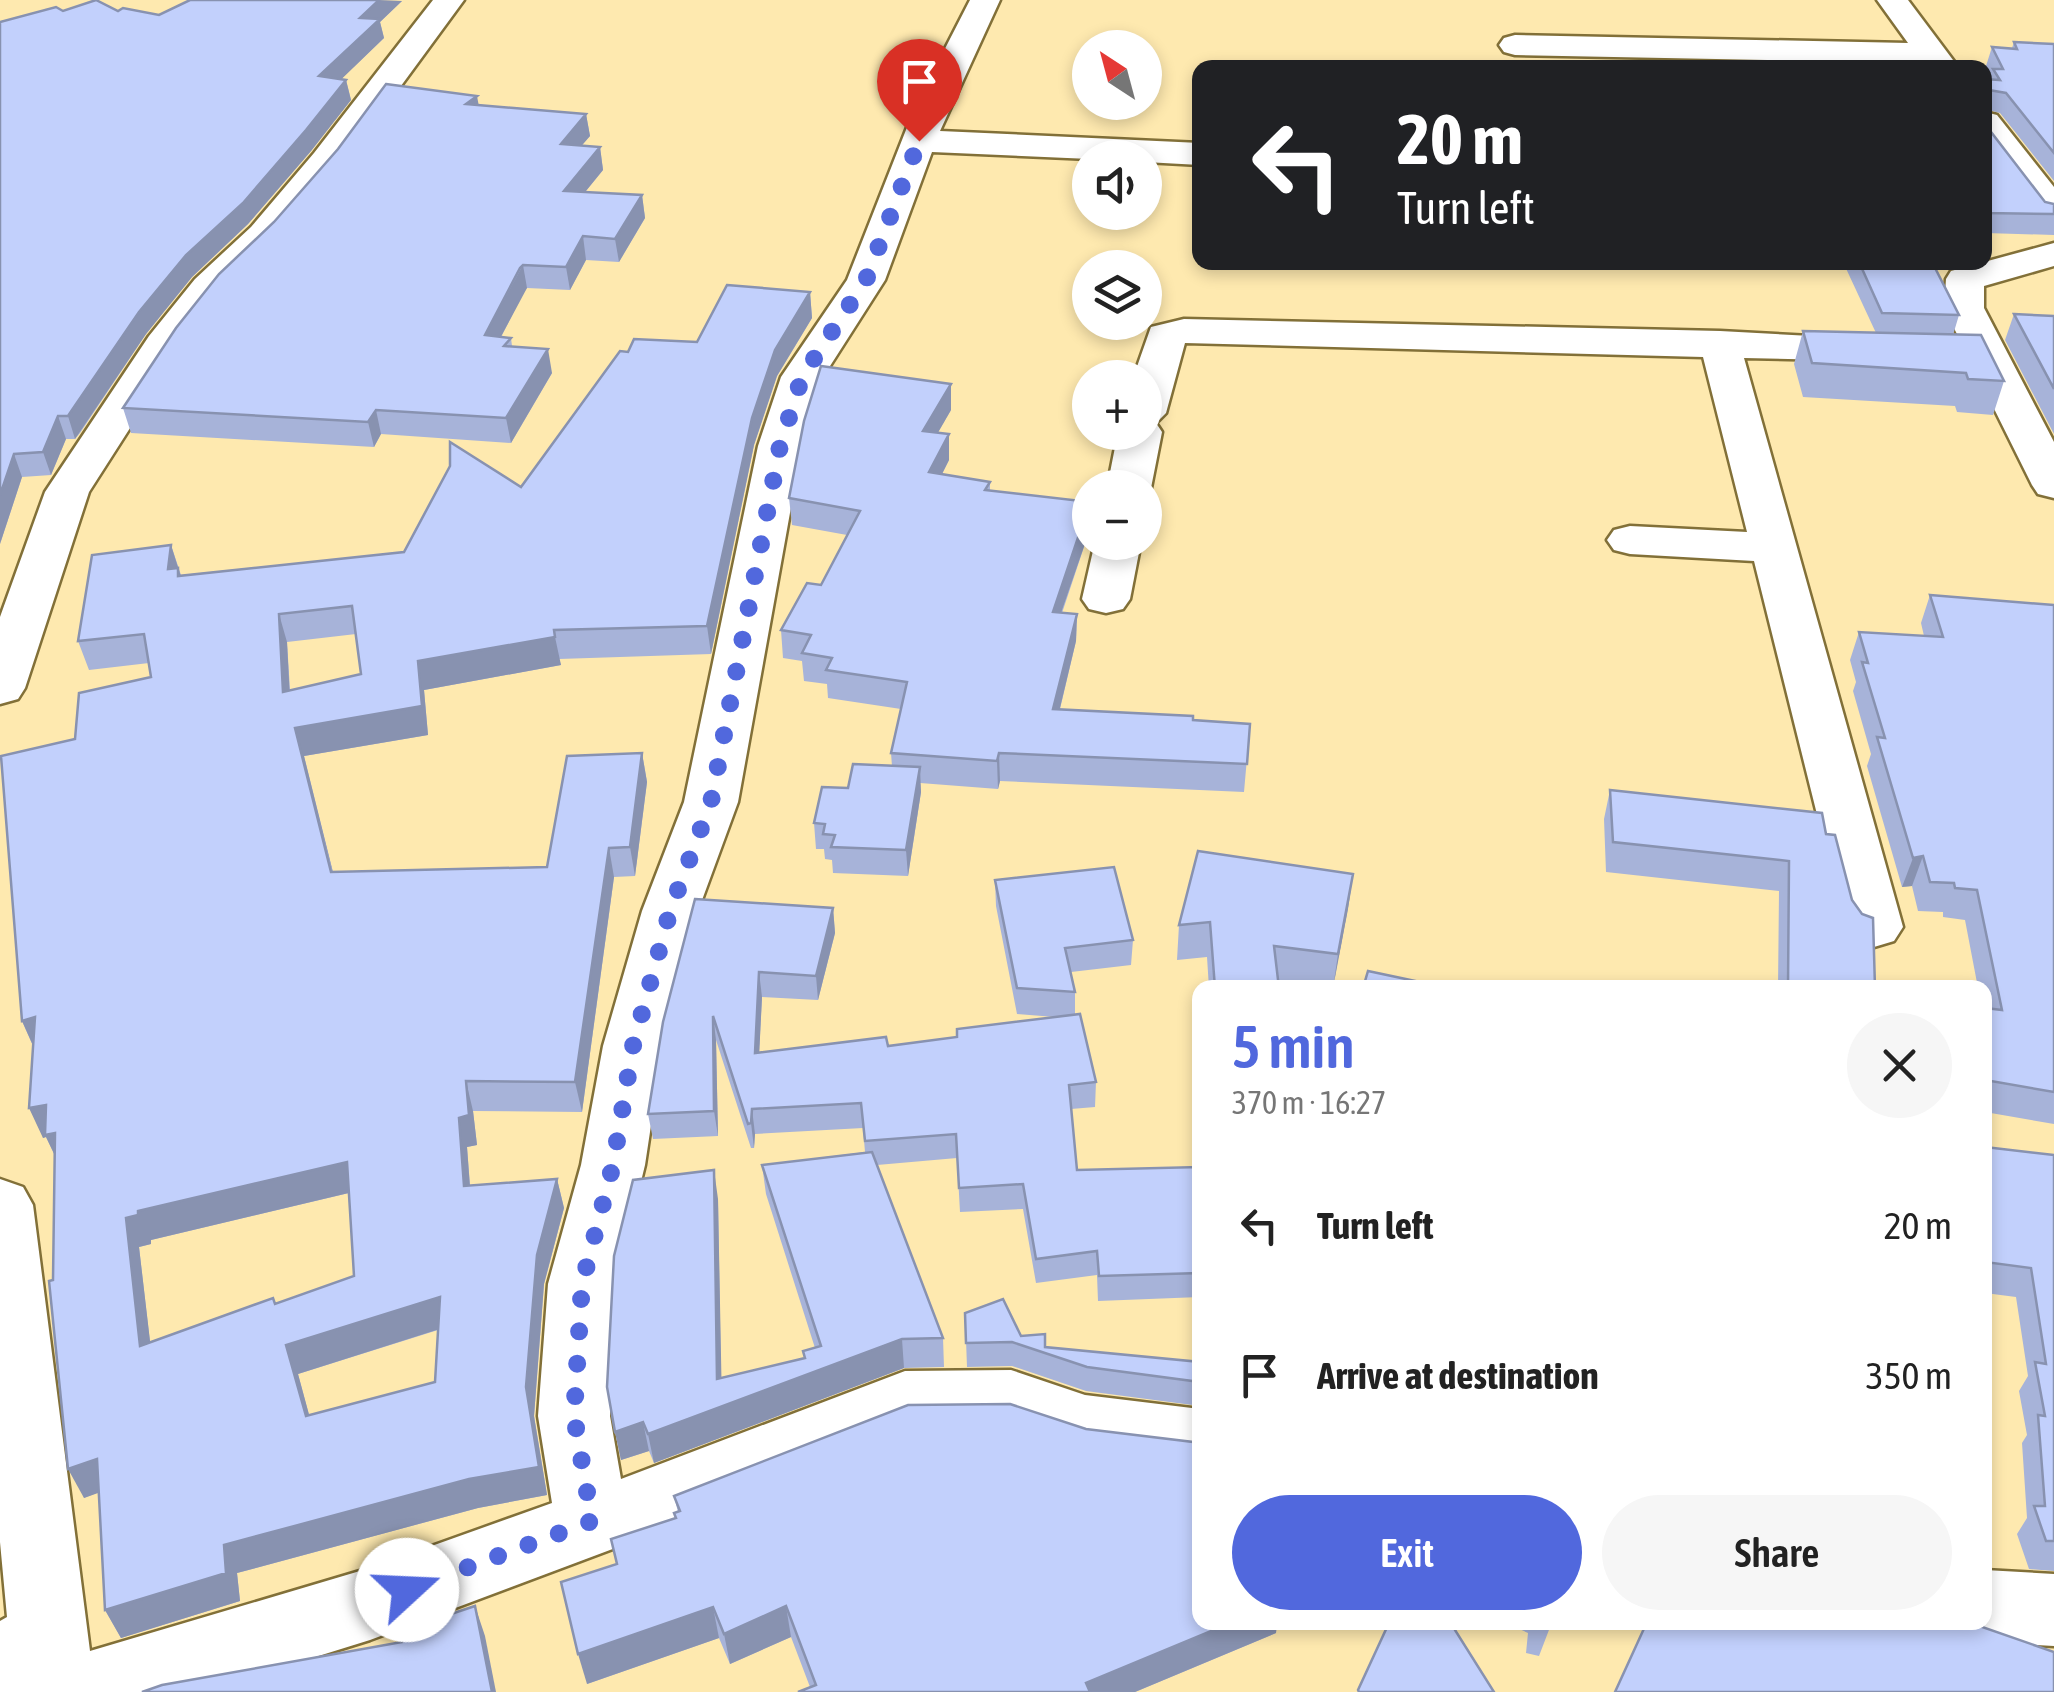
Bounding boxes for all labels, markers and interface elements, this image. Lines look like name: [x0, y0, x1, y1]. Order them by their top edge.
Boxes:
north arrow: [1072, 30, 1162, 120]
map controls: [1072, 30, 1162, 560]
pin: [877, 39, 962, 142]
icon: arrive: [892, 54, 947, 109]
text: 20 m: [1397, 99, 1523, 179]
icon: left: [1232, 100, 1362, 230]
button: sound: [1072, 140, 1162, 230]
text: Turn left: [1397, 182, 1535, 234]
button: layers: [1072, 250, 1162, 340]
button: +: [1072, 360, 1162, 450]
button: −: [1072, 470, 1162, 560]
text: 5 min: [1232, 1012, 1355, 1081]
button: close: [1847, 1013, 1952, 1118]
text: 370 m · 16:27: [1232, 1084, 1386, 1121]
icon: left: [1232, 1198, 1287, 1253]
text: Turn left: [1317, 1204, 1433, 1247]
text: 20 m: [1884, 1204, 1952, 1247]
icon: arrive: [1232, 1348, 1287, 1403]
text: Arrive at destination: [1317, 1354, 1599, 1397]
text: 350 m: [1866, 1354, 1952, 1397]
button: Exit: [1232, 1495, 1582, 1610]
button: Share: [1602, 1495, 1952, 1610]
position arrow: [355, 1538, 459, 1642]

